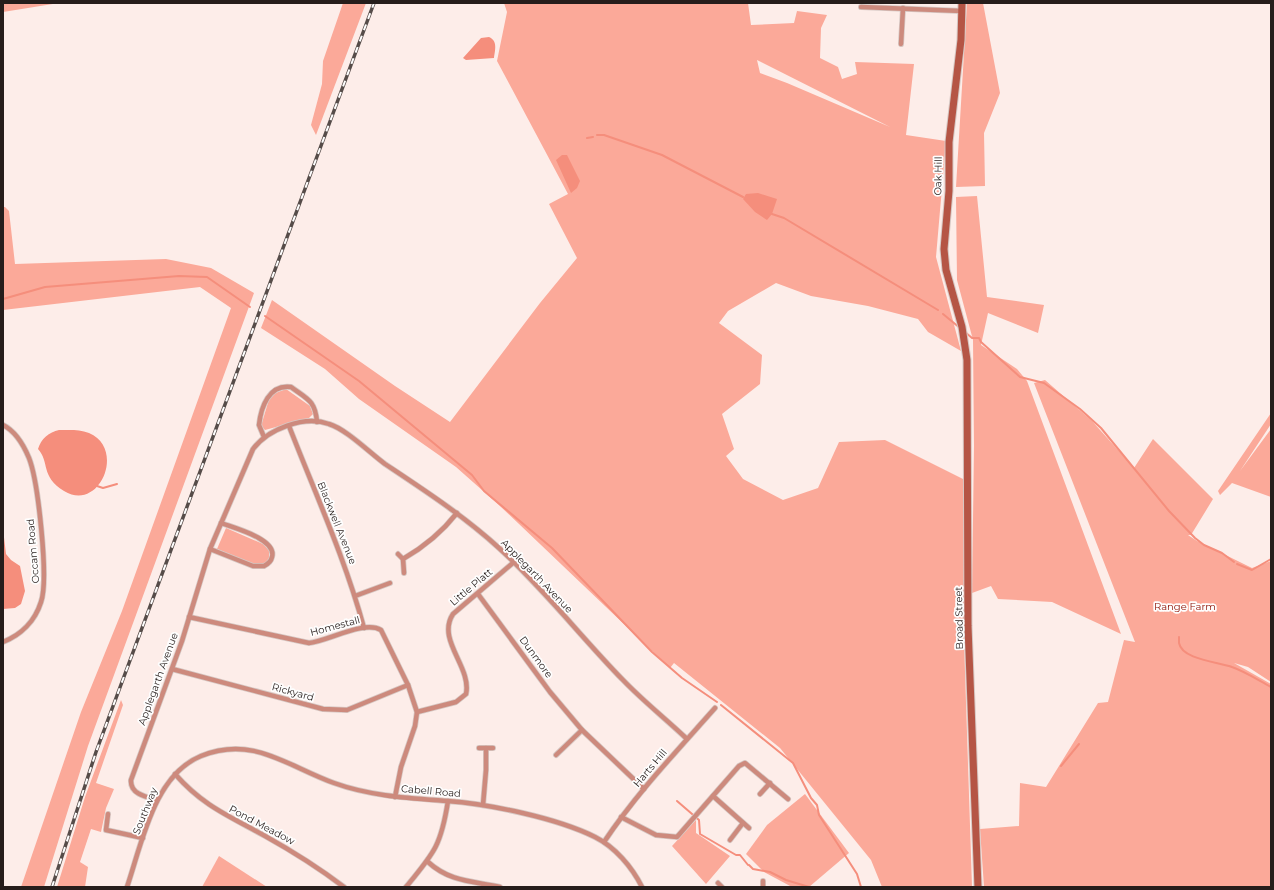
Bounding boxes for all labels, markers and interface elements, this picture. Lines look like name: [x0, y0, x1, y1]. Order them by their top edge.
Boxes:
street label: Oak Hill: [931, 156, 945, 196]
street label: Blackwell Avenue: [315, 480, 359, 566]
street label: Occam Road: [24, 518, 42, 584]
street label: Applegarth Avenue: [498, 536, 576, 616]
street label: Little Platt: [447, 565, 495, 609]
street label: Broad Street: [952, 586, 966, 650]
park label: Range Farm: [1154, 600, 1216, 613]
street label: Homestall: [309, 613, 361, 639]
street label: Applegarth Avenue: [135, 631, 181, 727]
street label: Dunmore: [516, 634, 556, 680]
street label: Rickyard: [271, 680, 315, 704]
street label: Harts Hill: [630, 746, 670, 790]
street label: Cabell Road: [401, 782, 461, 800]
street label: Southway: [130, 785, 161, 836]
street label: Pond Meadow: [227, 802, 297, 848]

